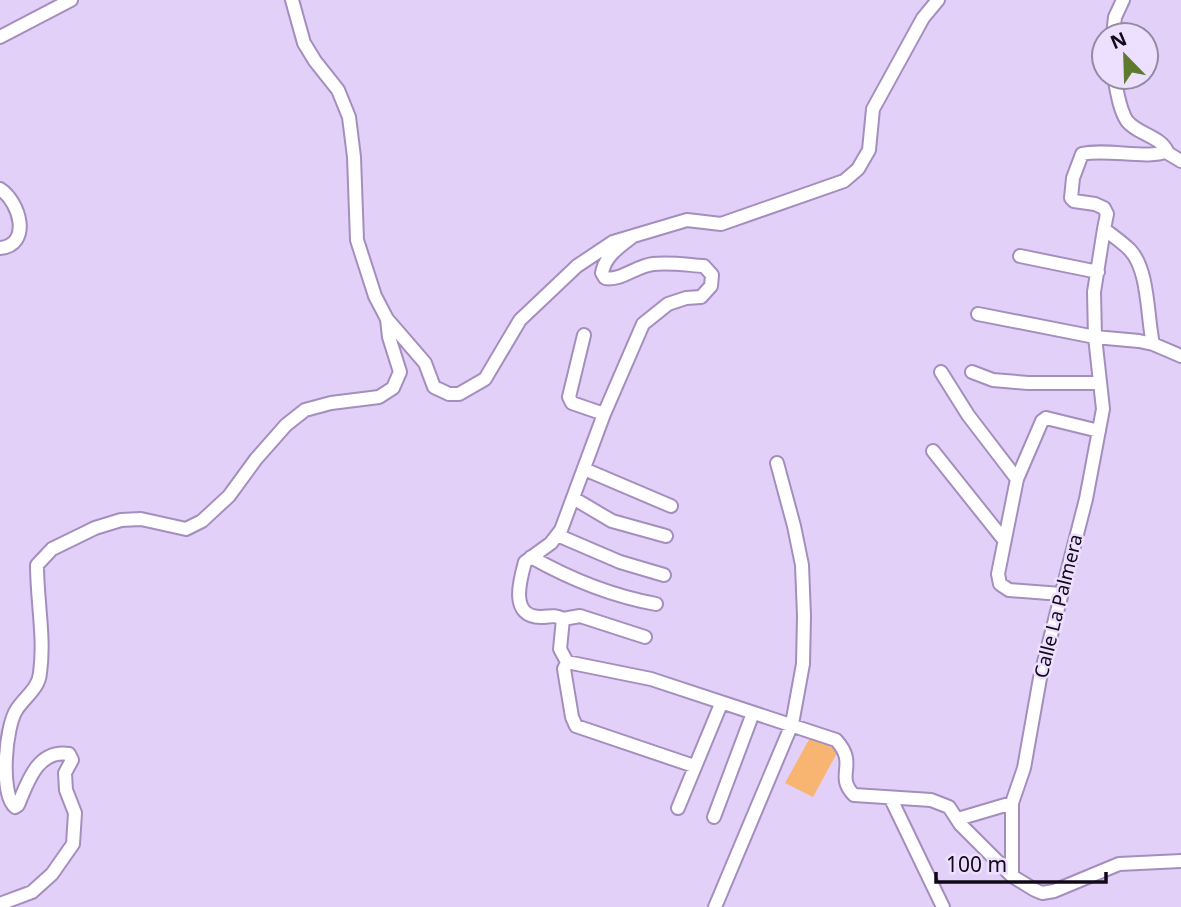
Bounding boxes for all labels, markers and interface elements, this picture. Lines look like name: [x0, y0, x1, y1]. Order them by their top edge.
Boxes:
north arrow: [1090, 21, 1160, 91]
text: N: [1106, 25, 1131, 55]
street label: Calle La Palmera: [1028, 531, 1088, 681]
scale bar: [936, 841, 1106, 885]
text: 100 m: [946, 850, 1007, 878]

